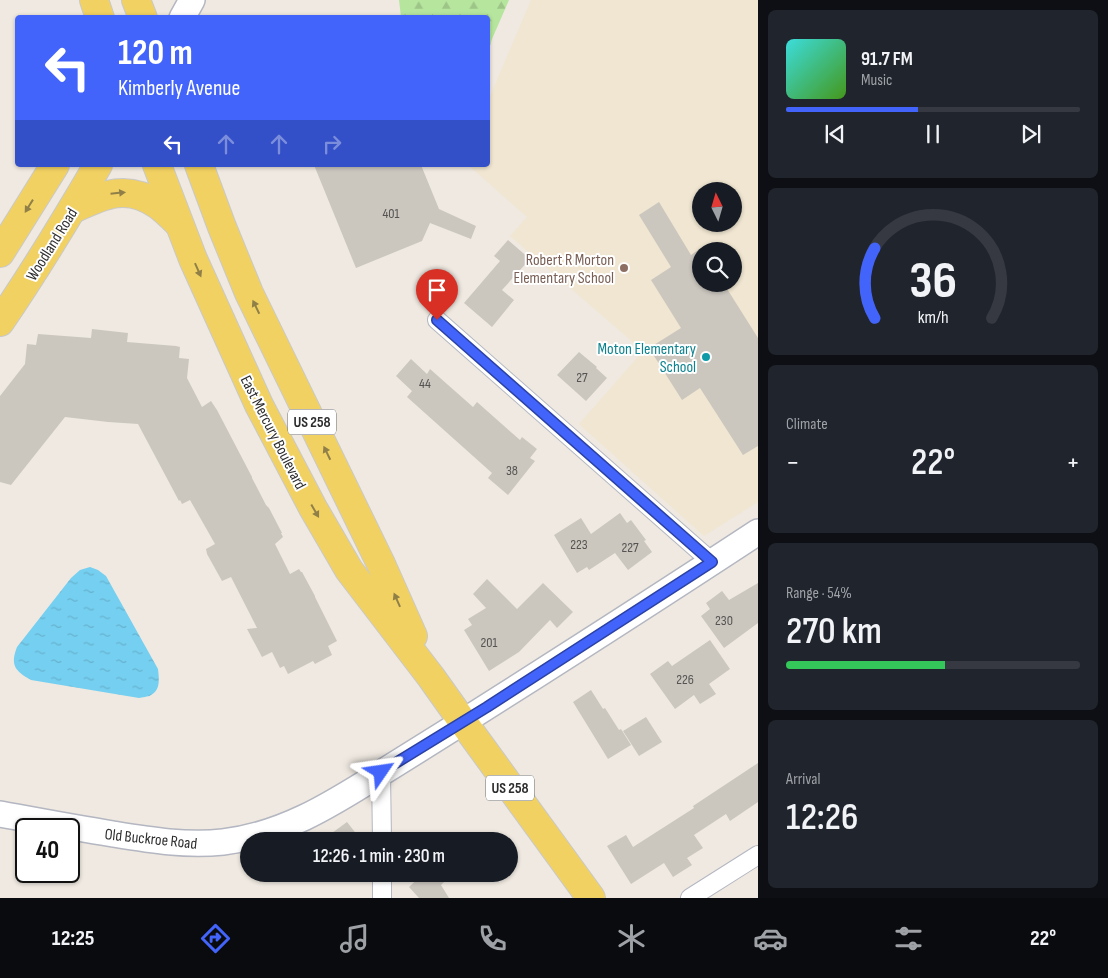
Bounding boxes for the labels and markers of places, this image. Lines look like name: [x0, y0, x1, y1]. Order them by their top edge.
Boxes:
place label: Robert R Morton Elementary School: [514, 251, 614, 288]
marker: Robert R Morton Elementary School: [618, 262, 630, 274]
pin: [416, 269, 458, 320]
place label: Moton Elementary School: [598, 340, 696, 377]
marker: Moton Elementary School: [700, 351, 712, 363]

